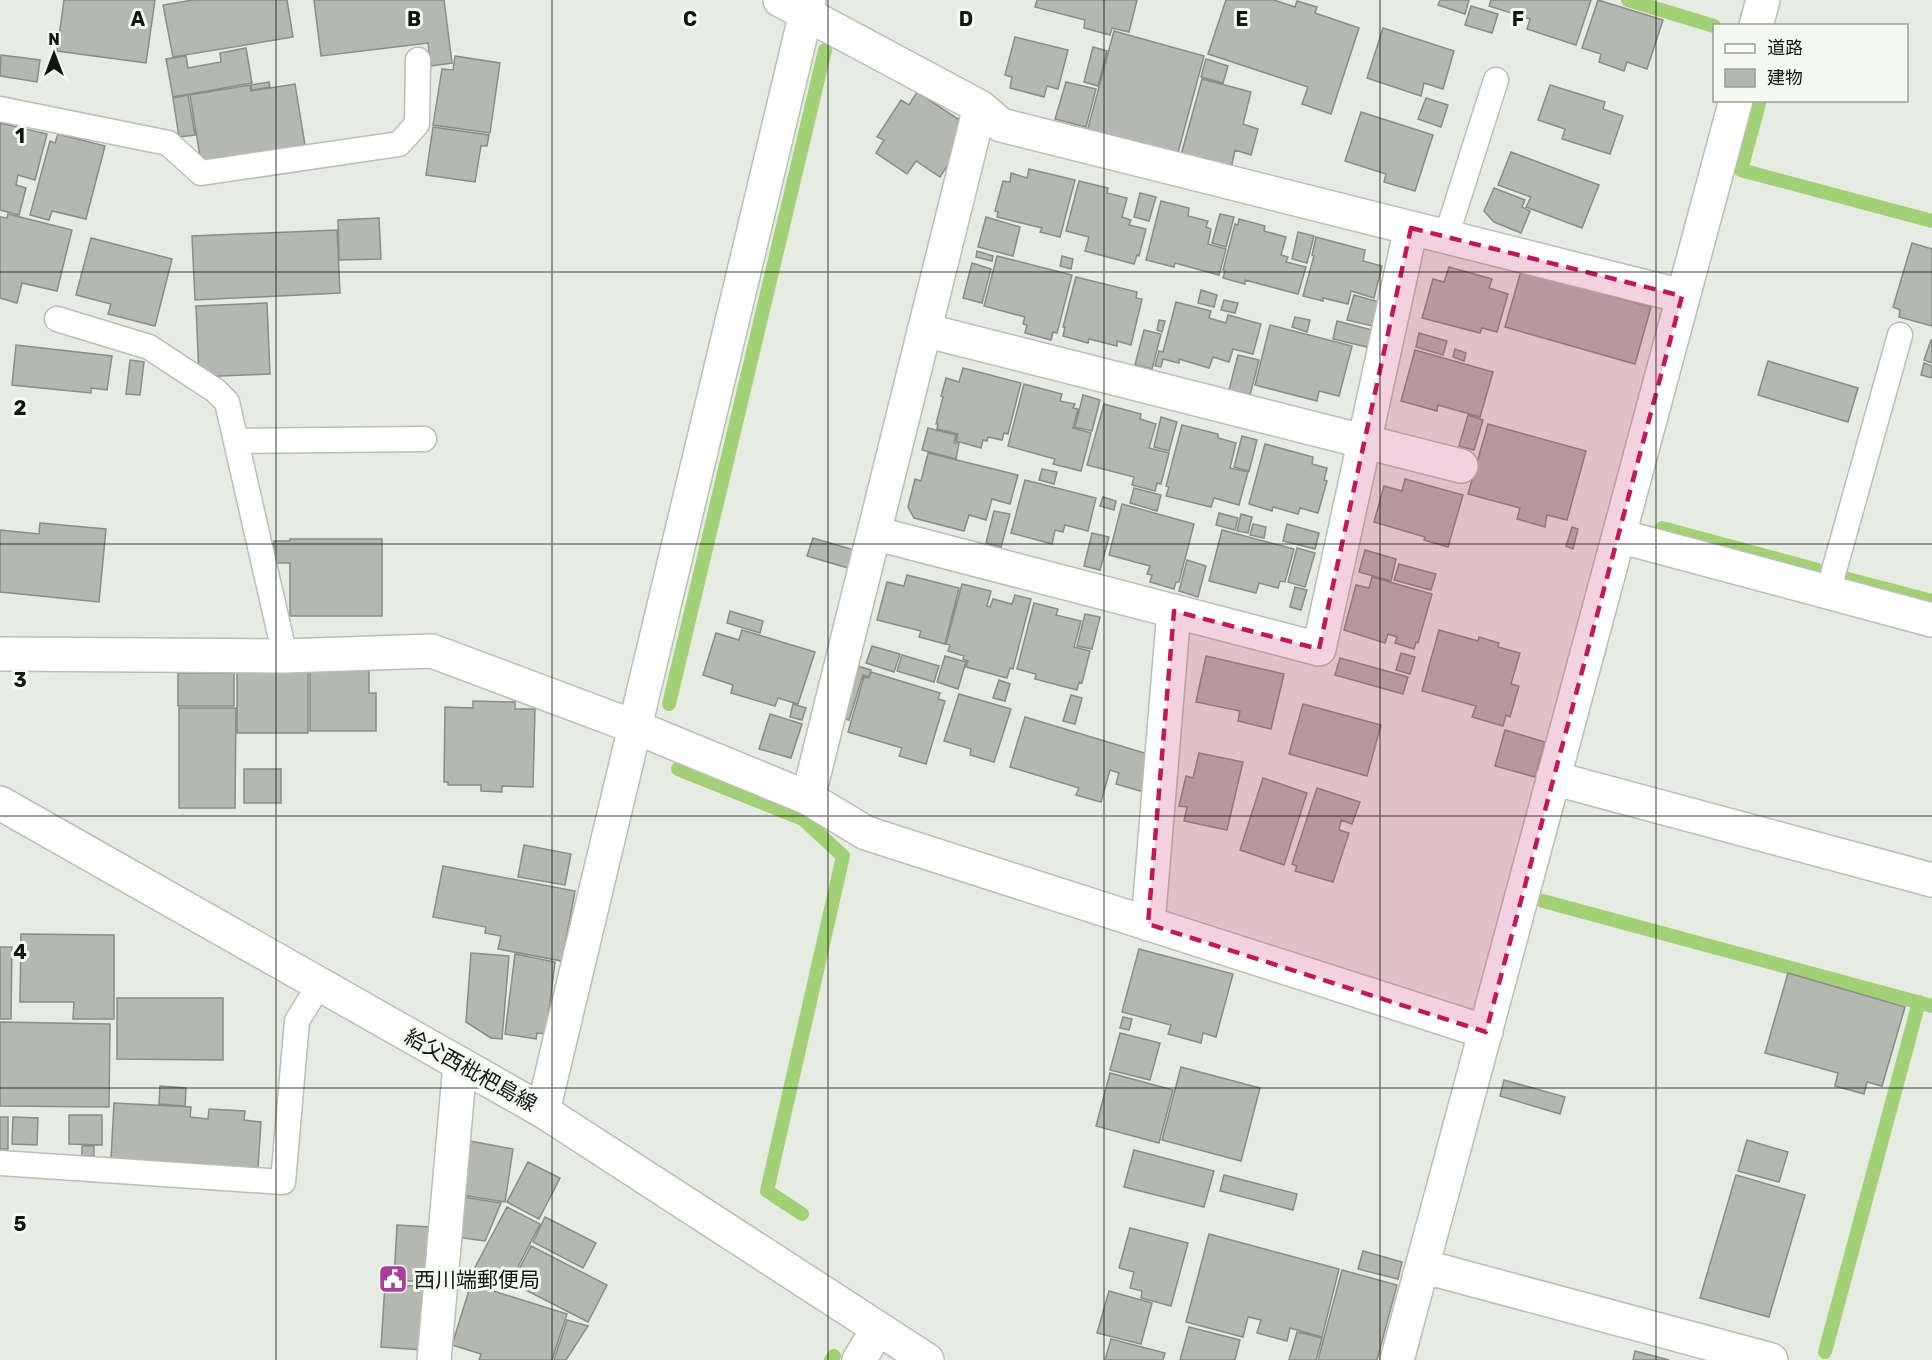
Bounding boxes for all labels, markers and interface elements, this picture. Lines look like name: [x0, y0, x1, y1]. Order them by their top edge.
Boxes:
text: A: [131, 7, 146, 31]
text: B: [407, 7, 421, 31]
text: C: [683, 7, 697, 31]
text: D: [959, 7, 973, 31]
text: E: [1236, 7, 1248, 31]
text: F: [1512, 7, 1524, 31]
north arrow: [24, 24, 84, 84]
legend: [1713, 24, 1908, 102]
text: N: [48, 30, 60, 49]
text: 道路: [1767, 37, 1803, 59]
text: 建物: [1767, 67, 1803, 89]
text: 1: [15, 124, 25, 148]
text: 2: [14, 396, 27, 420]
text: 3: [13, 668, 27, 692]
text: 4: [13, 940, 27, 964]
street label: 給父西枇杷島線: [401, 1023, 541, 1117]
text: 5: [14, 1212, 27, 1236]
public building icon: 西川端郵便局: [377, 1263, 409, 1295]
place label: 西川端郵便局: [414, 1267, 540, 1292]

